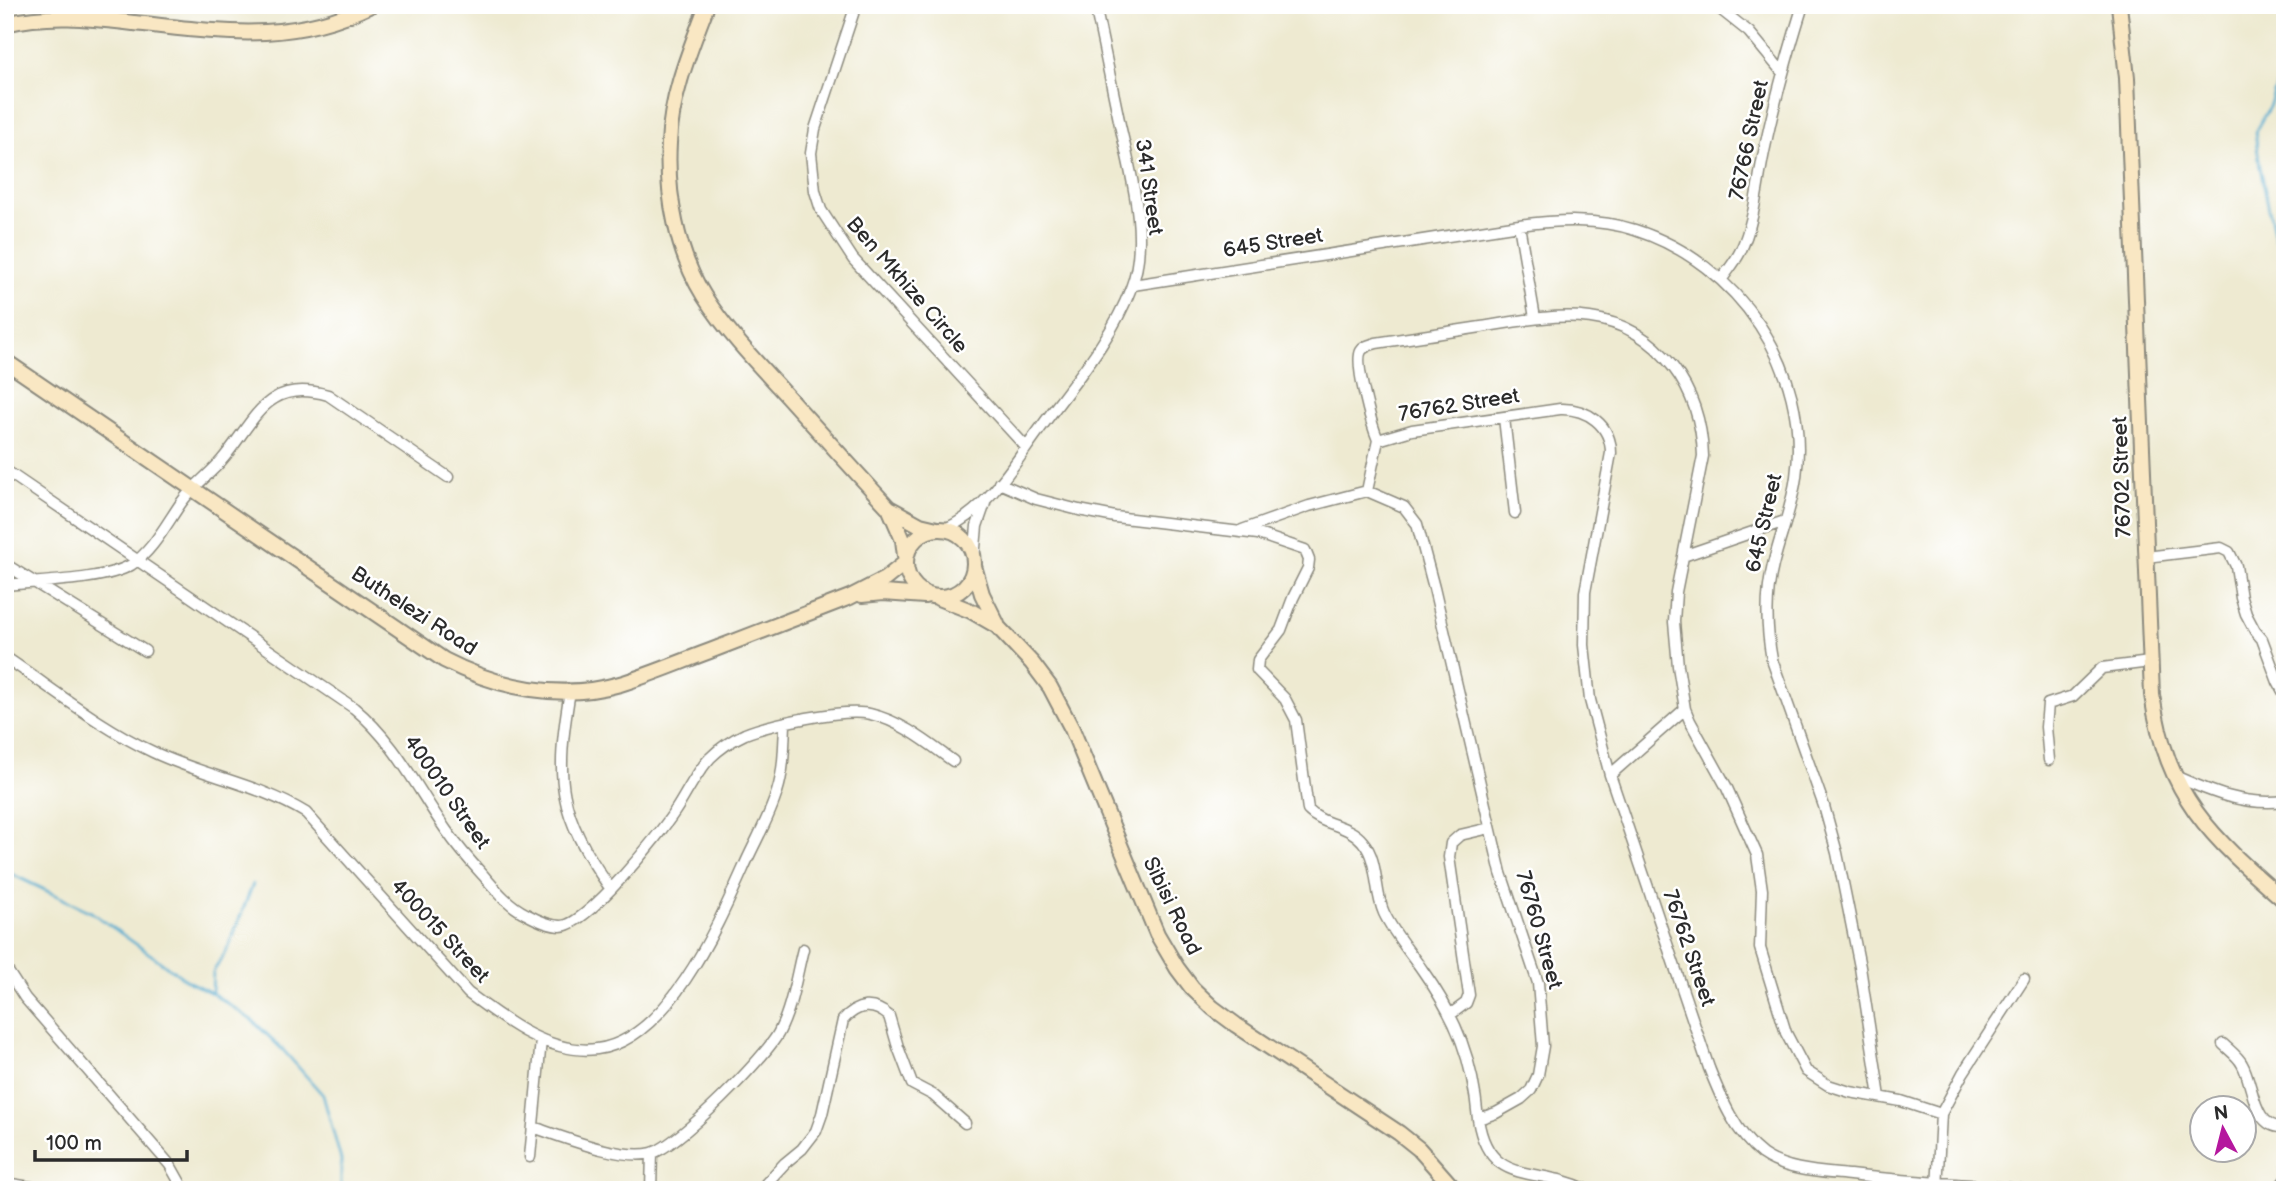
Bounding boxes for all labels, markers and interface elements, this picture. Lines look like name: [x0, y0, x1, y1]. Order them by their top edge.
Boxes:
street label: 76766 Street: [1724, 77, 1774, 202]
street label: 341 Street: [1130, 137, 1168, 237]
street label: Ben Mkhize Circle: [841, 212, 973, 358]
street label: 645 Street: [1221, 223, 1325, 263]
street label: 76762 Street: [1397, 383, 1522, 427]
street label: 76702 Street: [2107, 415, 2137, 538]
street label: 645 Street: [1741, 471, 1788, 575]
street label: Buthelezi Road: [346, 561, 482, 661]
street label: 400010 Street: [399, 730, 496, 854]
street label: Sibisi Road: [1138, 853, 1206, 959]
street label: 76760 Street: [1510, 868, 1568, 992]
street label: 400015 Street: [386, 874, 495, 989]
street label: 76762 Street: [1657, 886, 1721, 1010]
north arrow: [2188, 1094, 2258, 1164]
text: N: [2213, 1101, 2230, 1126]
scale bar: [35, 1118, 187, 1162]
text: 100 m: [46, 1131, 102, 1156]

